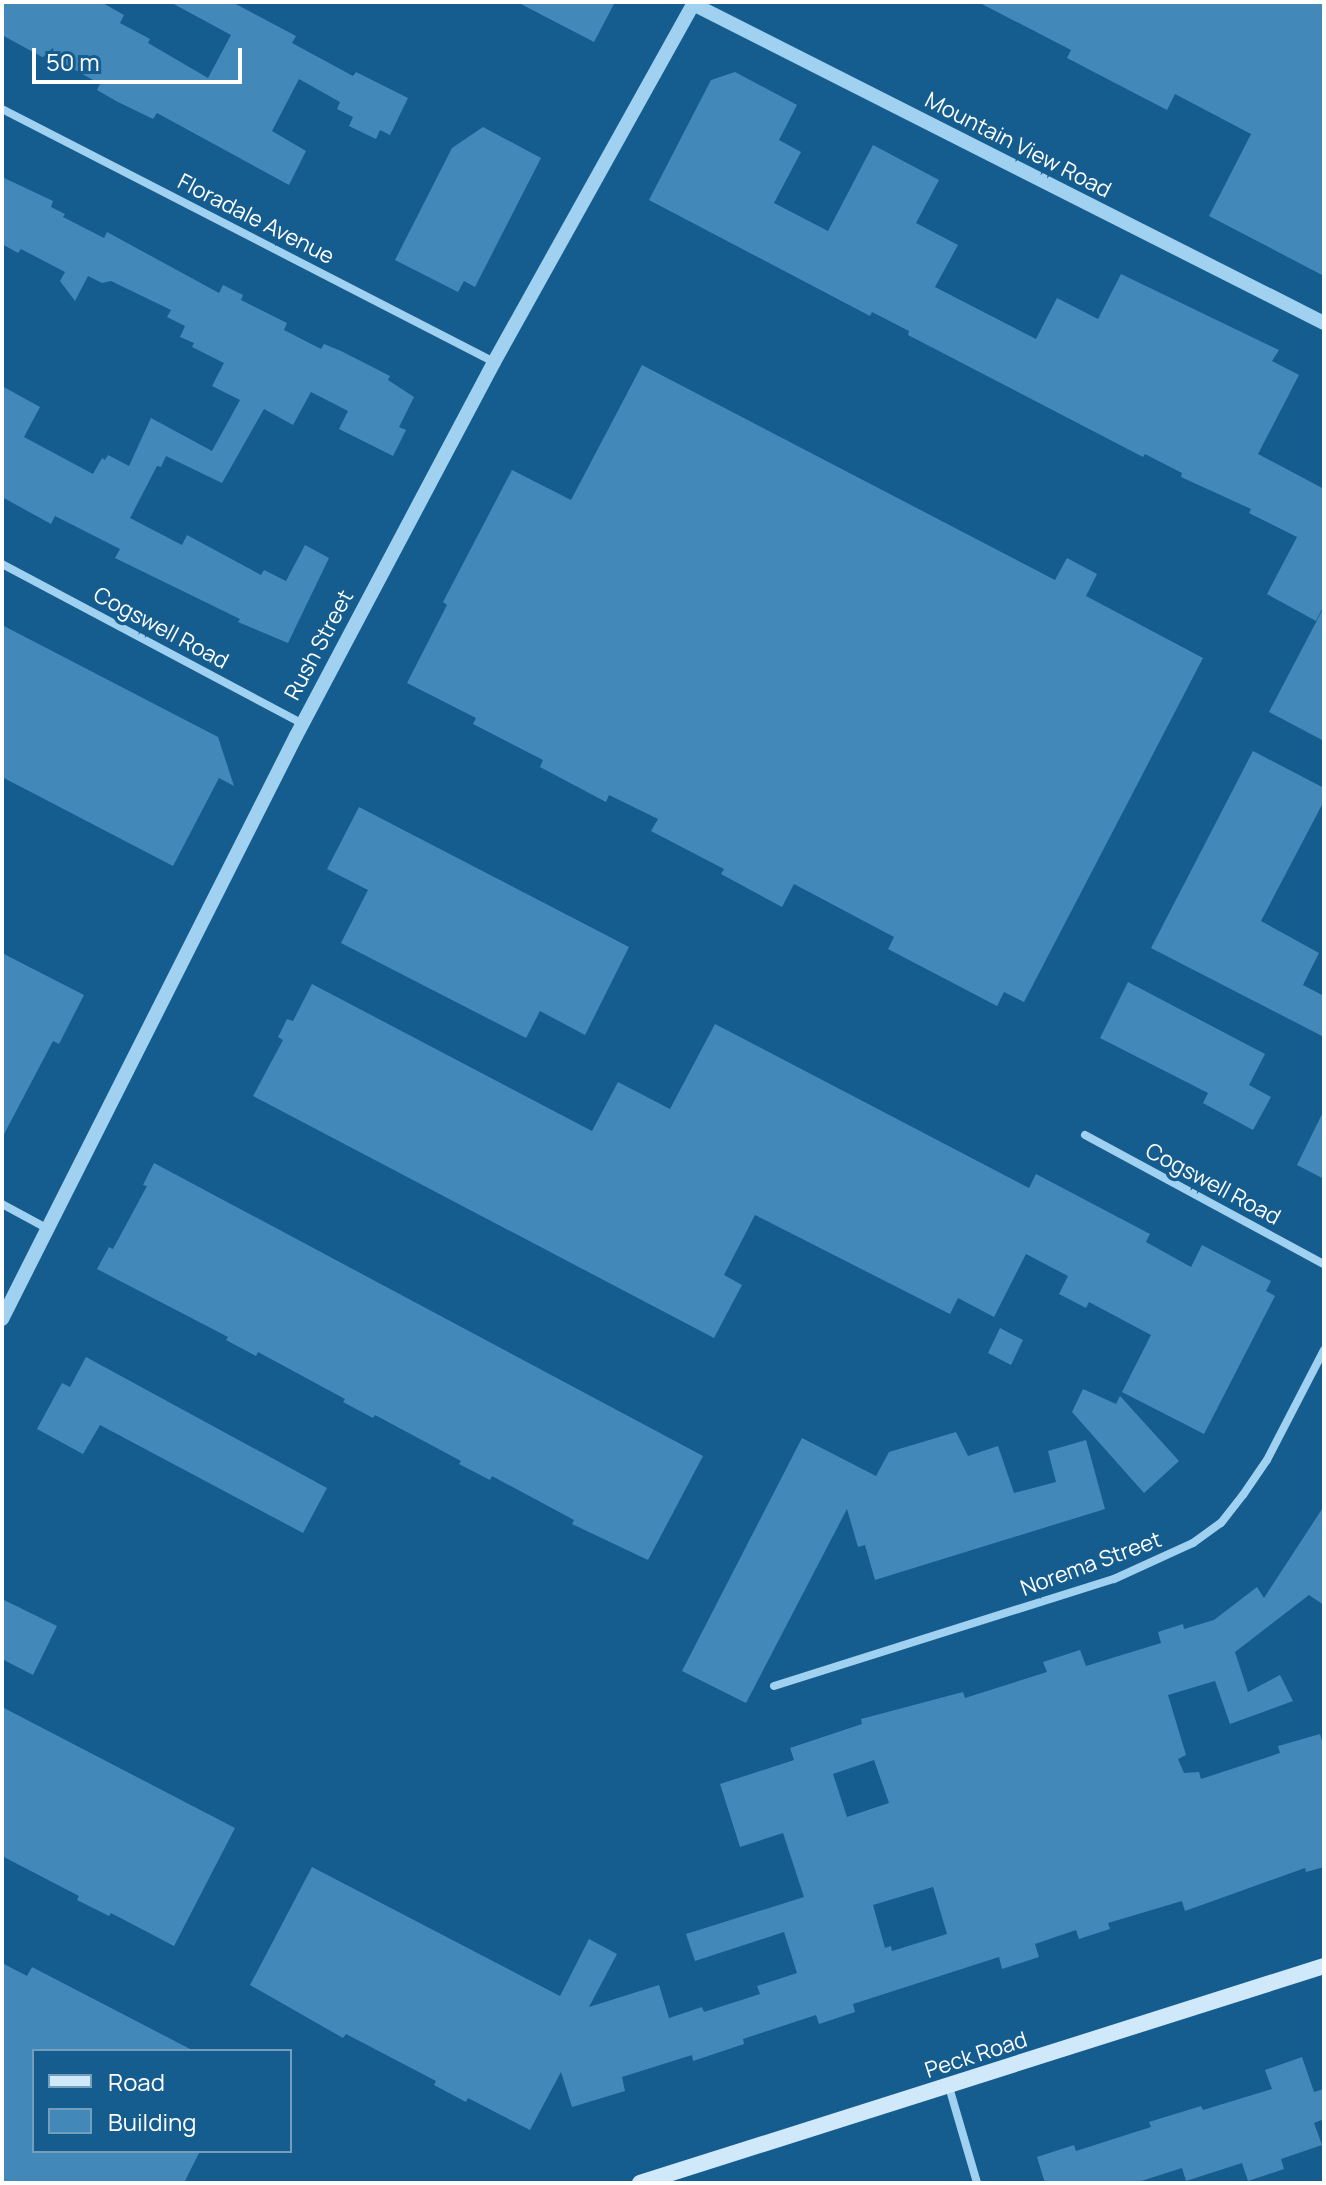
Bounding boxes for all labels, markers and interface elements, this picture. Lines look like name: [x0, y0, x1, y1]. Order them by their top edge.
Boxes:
scale bar: [36, 32, 246, 82]
text: 50 m: [46, 45, 100, 78]
street label: Mountain View Road: [921, 87, 1115, 203]
street label: Floradale Avenue: [173, 168, 339, 270]
street label: Cogswell Road: [89, 581, 233, 675]
street label: Rush Street: [279, 586, 359, 704]
street label: Cogswell Road: [1141, 1137, 1285, 1231]
street label: Norema Street: [1017, 1526, 1165, 1602]
street label: Peck Road: [922, 2026, 1030, 2084]
legend: [32, 2049, 292, 2153]
text: Road: [108, 2065, 165, 2098]
text: Building: [108, 2105, 196, 2138]

